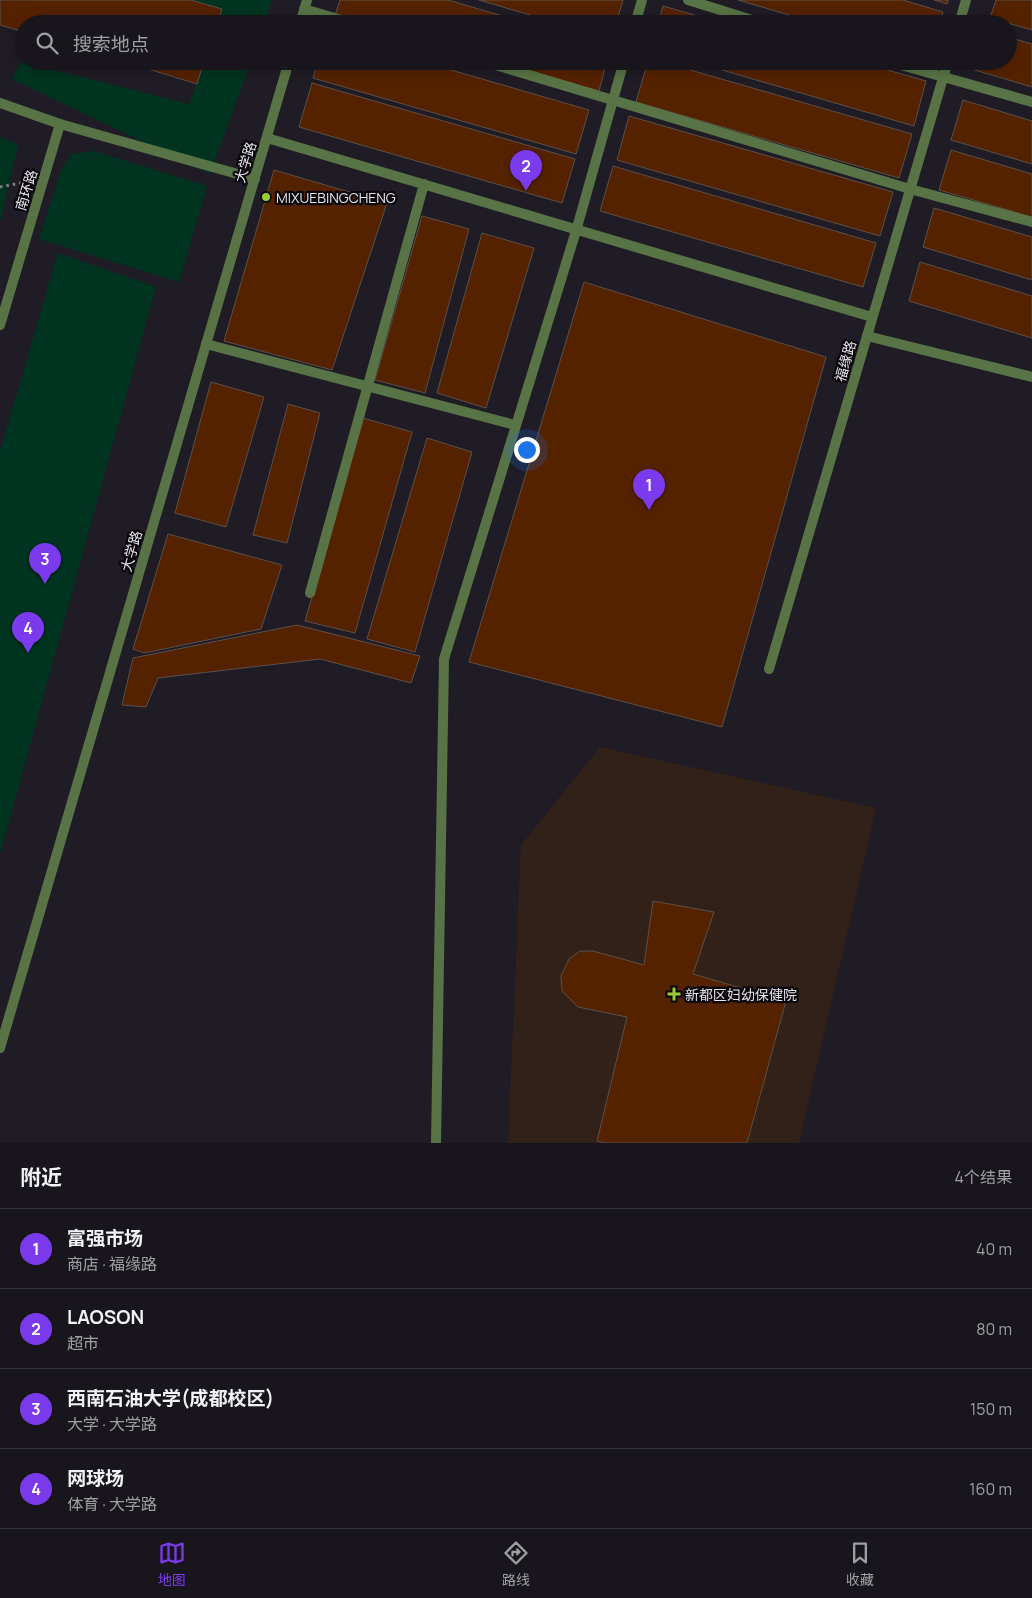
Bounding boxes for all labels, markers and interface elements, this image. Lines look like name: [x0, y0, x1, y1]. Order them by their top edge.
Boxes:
search box: [15, 15, 1017, 70]
icon: search: [33, 29, 61, 57]
text: 搜索地点: [73, 31, 149, 57]
street label: 大学路: [230, 139, 260, 185]
pin: 2: [510, 150, 542, 191]
street label: 南环路: [11, 167, 41, 213]
place label: MIXUEBINGCHENG: [276, 188, 396, 207]
marker: MIXUEBINGCHENG: [260, 191, 272, 203]
street label: 福缘路: [830, 338, 860, 384]
your location: [514, 437, 540, 463]
pin: 1: [633, 469, 665, 510]
street label: 大学路: [116, 528, 146, 574]
pin: 3: [29, 543, 61, 584]
pin: 4: [12, 612, 44, 653]
place label: 新都区妇幼保健院: [685, 985, 797, 1004]
marker: 新都区妇幼保健院: [667, 987, 681, 1001]
text: 附近: [20, 1163, 62, 1191]
text: 4个结果: [955, 1166, 1012, 1188]
text: 富强市场: [67, 1225, 143, 1251]
text: 1: [32, 1238, 40, 1260]
text: 40 m: [976, 1238, 1012, 1260]
text: 商店 · 福缘路: [67, 1253, 157, 1275]
text: LAOSON: [67, 1304, 144, 1330]
text: 2: [31, 1318, 41, 1340]
text: 80 m: [976, 1318, 1012, 1340]
text: 超市: [67, 1332, 99, 1354]
text: 西南石油大学(成都校区): [67, 1385, 274, 1411]
text: 3: [31, 1398, 41, 1420]
text: 150 m: [970, 1398, 1012, 1420]
text: 大学 · 大学路: [67, 1413, 157, 1435]
text: 网球场: [67, 1465, 124, 1491]
text: 4: [31, 1478, 41, 1500]
text: 160 m: [969, 1478, 1012, 1500]
text: 体育 · 大学路: [67, 1493, 157, 1515]
tab: 地图: [158, 1539, 186, 1589]
tab: 路线: [502, 1539, 530, 1589]
tab: 收藏: [846, 1539, 874, 1589]

